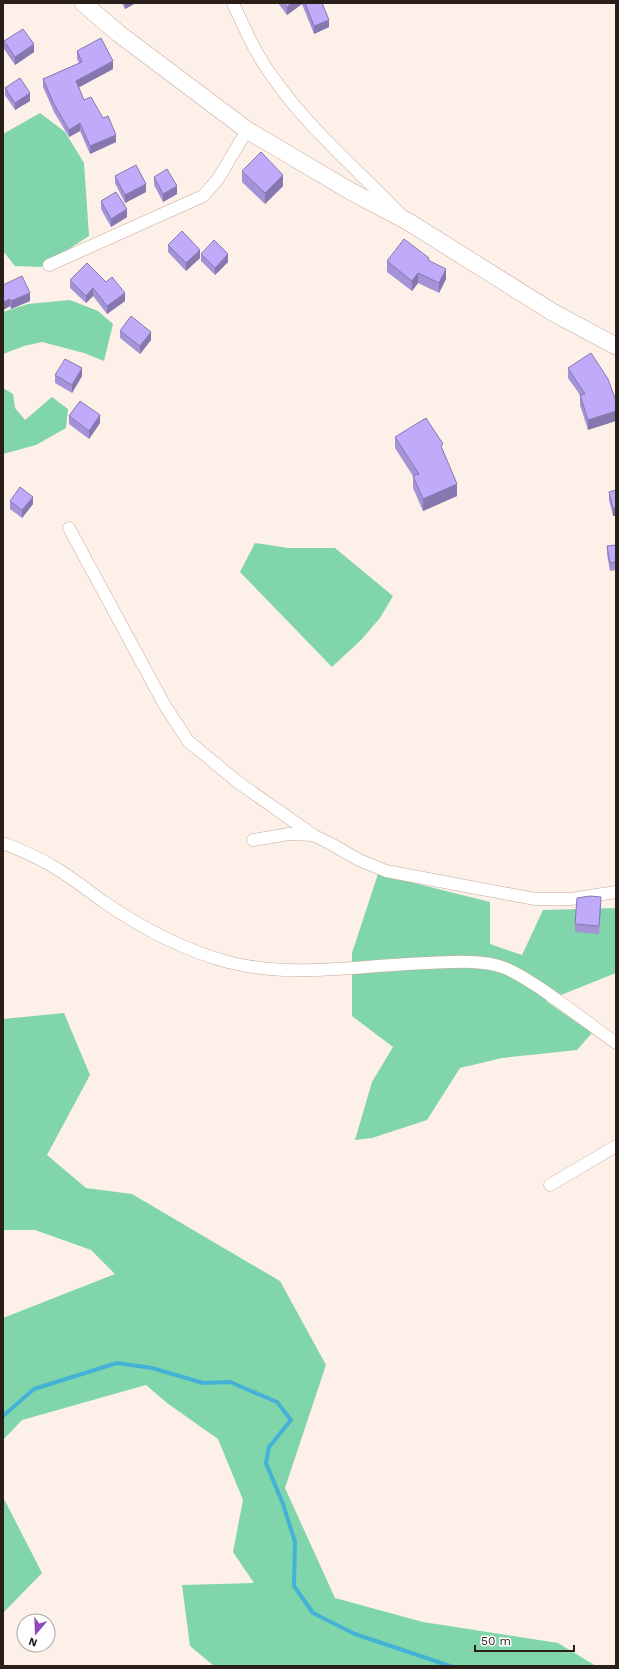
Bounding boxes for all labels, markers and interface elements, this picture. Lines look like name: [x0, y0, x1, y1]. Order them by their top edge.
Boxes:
north arrow: [16, 1613, 56, 1653]
scale bar: [475, 1627, 574, 1653]
text: 50 m: [481, 1634, 511, 1648]
text: N: [27, 1635, 39, 1649]

